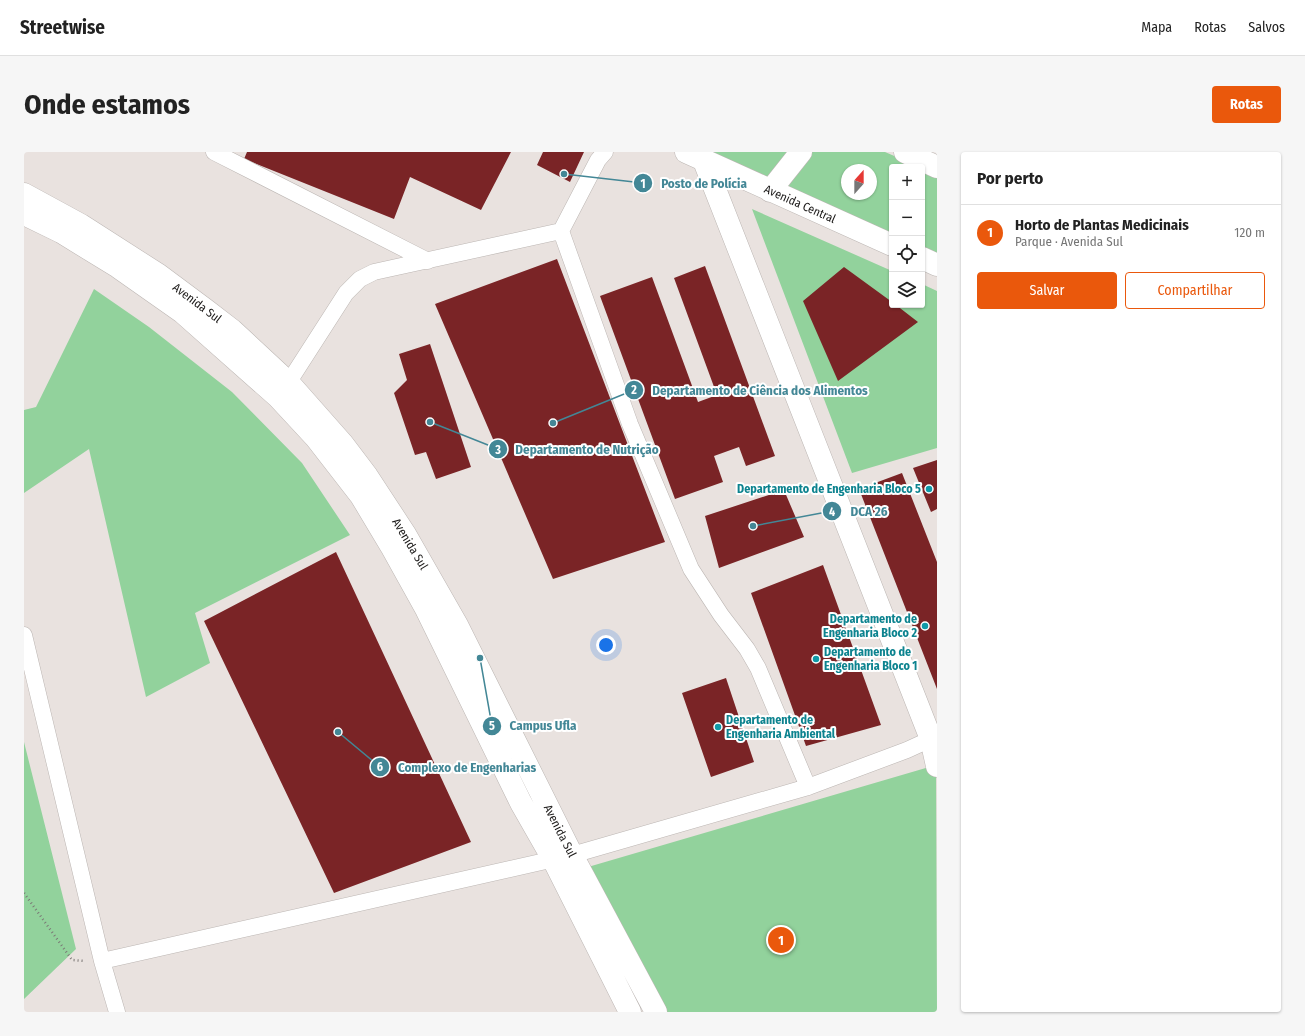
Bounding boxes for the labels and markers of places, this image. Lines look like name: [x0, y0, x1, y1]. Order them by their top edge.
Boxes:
callout: Posto de Polícia: [633, 171, 754, 196]
callout: Departamento de Ciência dos Alimentos: [624, 377, 876, 402]
callout: Departamento de Nutrição: [488, 437, 667, 462]
place label: Departamento de Engenharia Bloco 5: [737, 482, 921, 496]
marker: Departamento de Engenharia Bloco 5: [924, 484, 934, 494]
callout: DCA 26: [822, 499, 895, 524]
place label: Departamento de Engenharia Bloco 2: [823, 612, 917, 640]
marker: Departamento de Engenharia Bloco 2: [920, 621, 930, 631]
place label: Departamento de Engenharia Bloco 1: [824, 645, 917, 673]
marker: Departamento de Engenharia Bloco 1: [811, 654, 821, 664]
callout: Campus Ufla: [482, 713, 585, 738]
place label: Departamento de Engenharia Ambiental: [726, 713, 836, 741]
marker: Departamento de Engenharia Ambiental: [713, 722, 723, 732]
callout: Complexo de Engenharias: [370, 755, 544, 780]
pin: 1: [768, 925, 794, 955]

